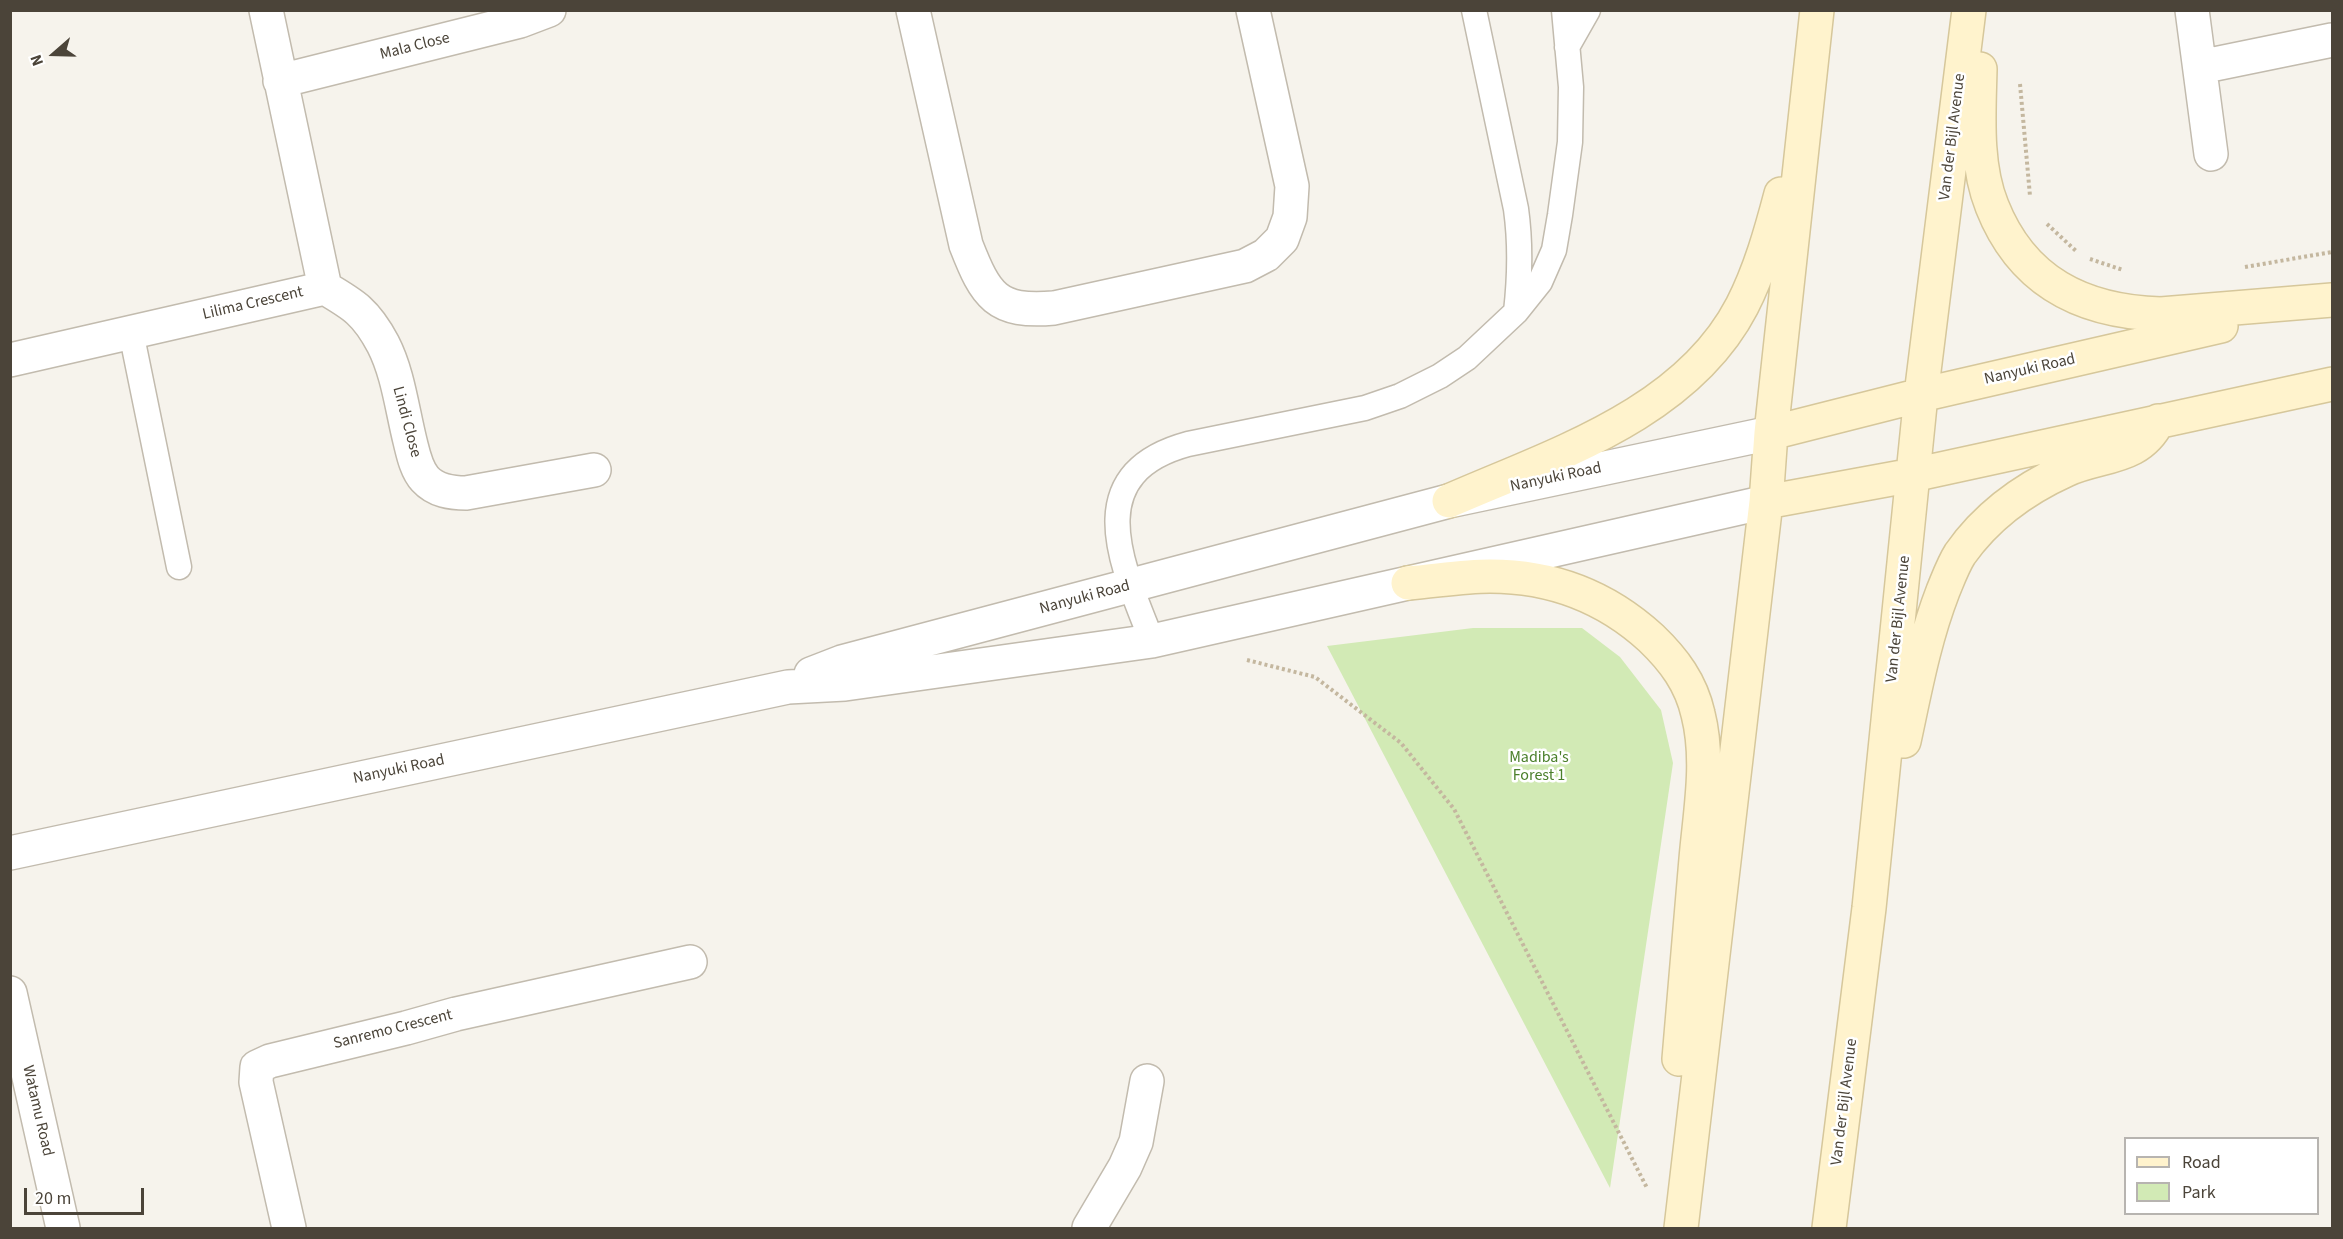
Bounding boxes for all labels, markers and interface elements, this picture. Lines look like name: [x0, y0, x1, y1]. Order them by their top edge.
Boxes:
north arrow: [24, 24, 84, 84]
street label: Mala Close: [378, 29, 452, 65]
text: N: [25, 51, 49, 69]
street label: Van der Bijl Avenue: [1936, 73, 1970, 201]
street label: Lilima Crescent: [201, 283, 305, 325]
street label: Nanyuki Road: [1983, 350, 2077, 390]
street label: Lindi Close: [387, 384, 425, 460]
street label: Nanyuki Road: [1509, 459, 1603, 497]
street label: Van der Bijl Avenue: [1883, 555, 1915, 683]
street label: Nanyuki Road: [1038, 577, 1132, 619]
park label: Madiba's Forest 1: [1509, 748, 1569, 786]
street label: Nanyuki Road: [352, 751, 446, 789]
street label: Sanremo Crescent: [331, 1006, 455, 1054]
street label: Van der Bijl Avenue: [1828, 1038, 1862, 1166]
street label: Watamu Road: [17, 1064, 57, 1158]
legend: [2124, 1137, 2319, 1215]
text: Road: [2182, 1150, 2221, 1175]
scale bar: [27, 1176, 147, 1214]
text: Park: [2182, 1180, 2216, 1205]
text: 20 m: [35, 1186, 71, 1211]

